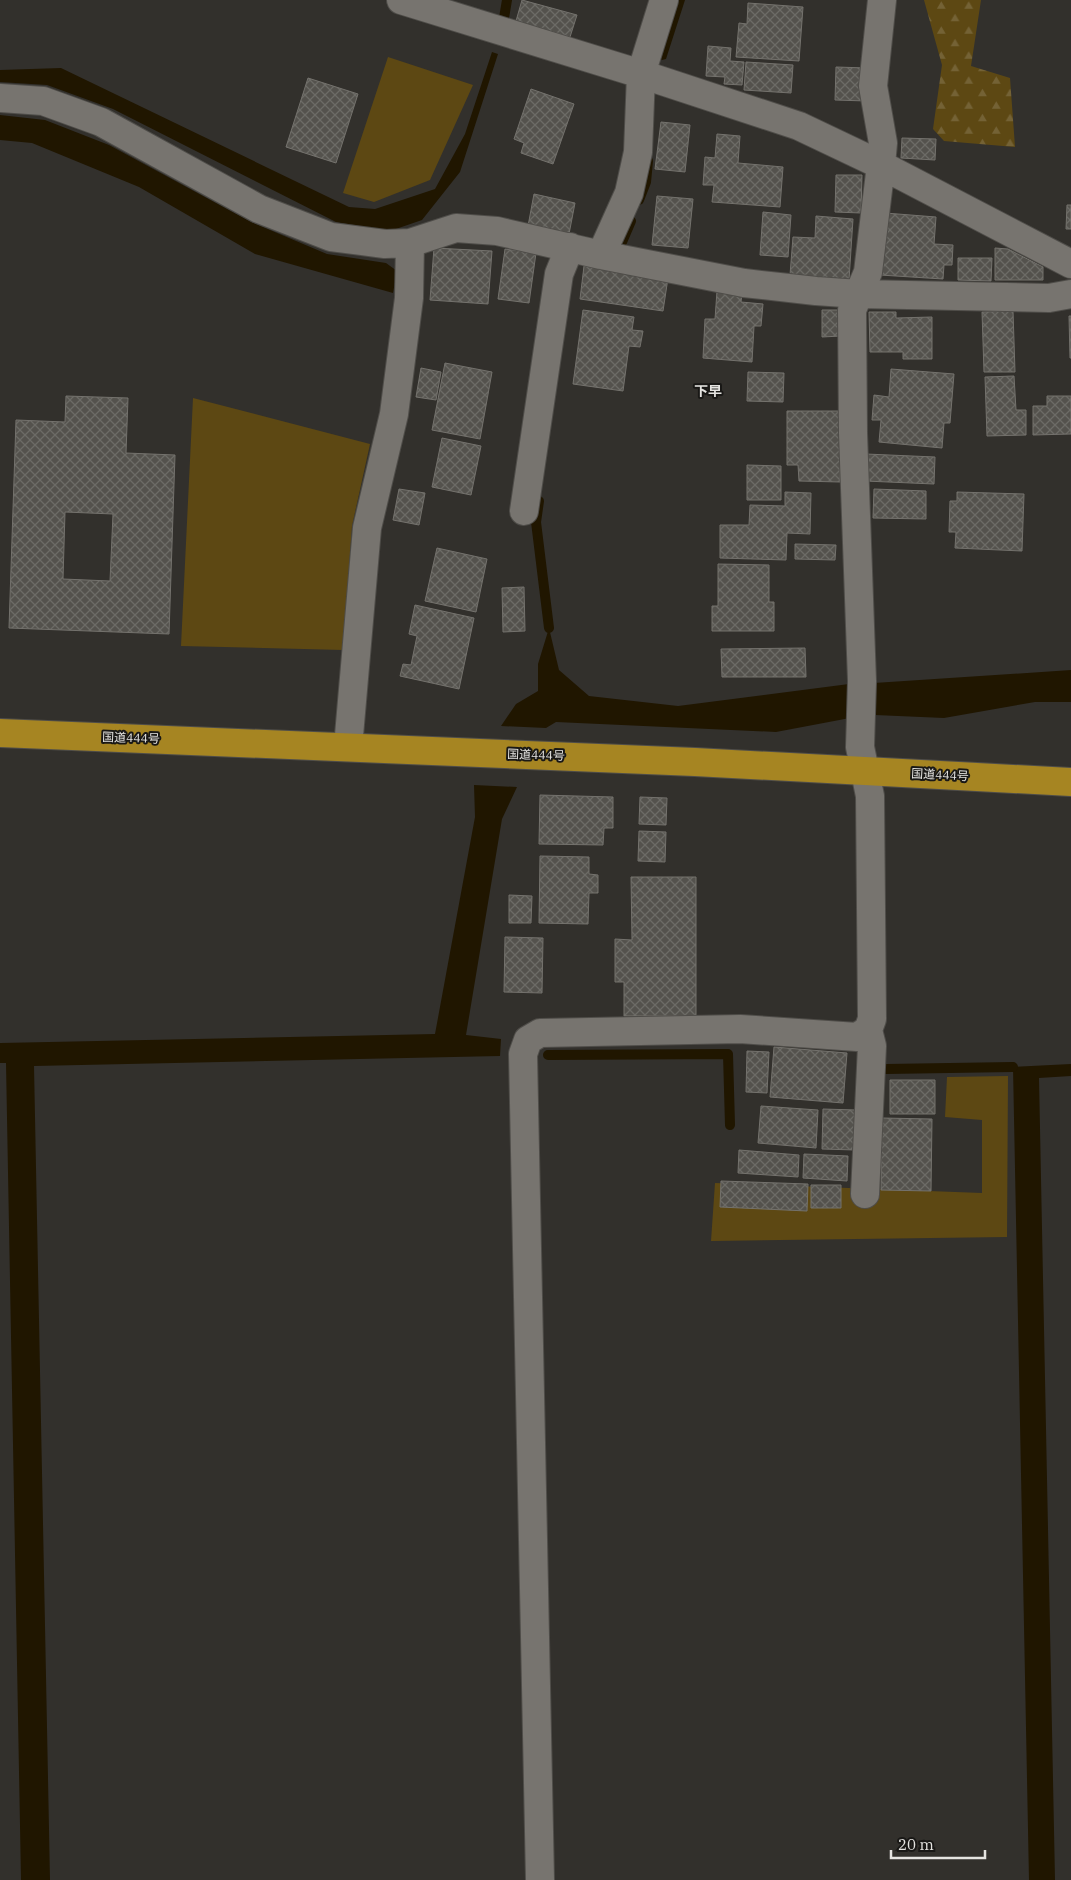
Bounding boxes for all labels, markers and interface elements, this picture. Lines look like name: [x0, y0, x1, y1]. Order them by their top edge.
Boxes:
district label: 下早: [694, 382, 722, 400]
street label: 国道444号: [102, 729, 160, 746]
street label: 国道444号: [507, 746, 565, 763]
street label: 国道444号: [911, 766, 969, 783]
scale bar: [891, 1828, 985, 1860]
text: 20 m: [898, 1835, 934, 1854]

